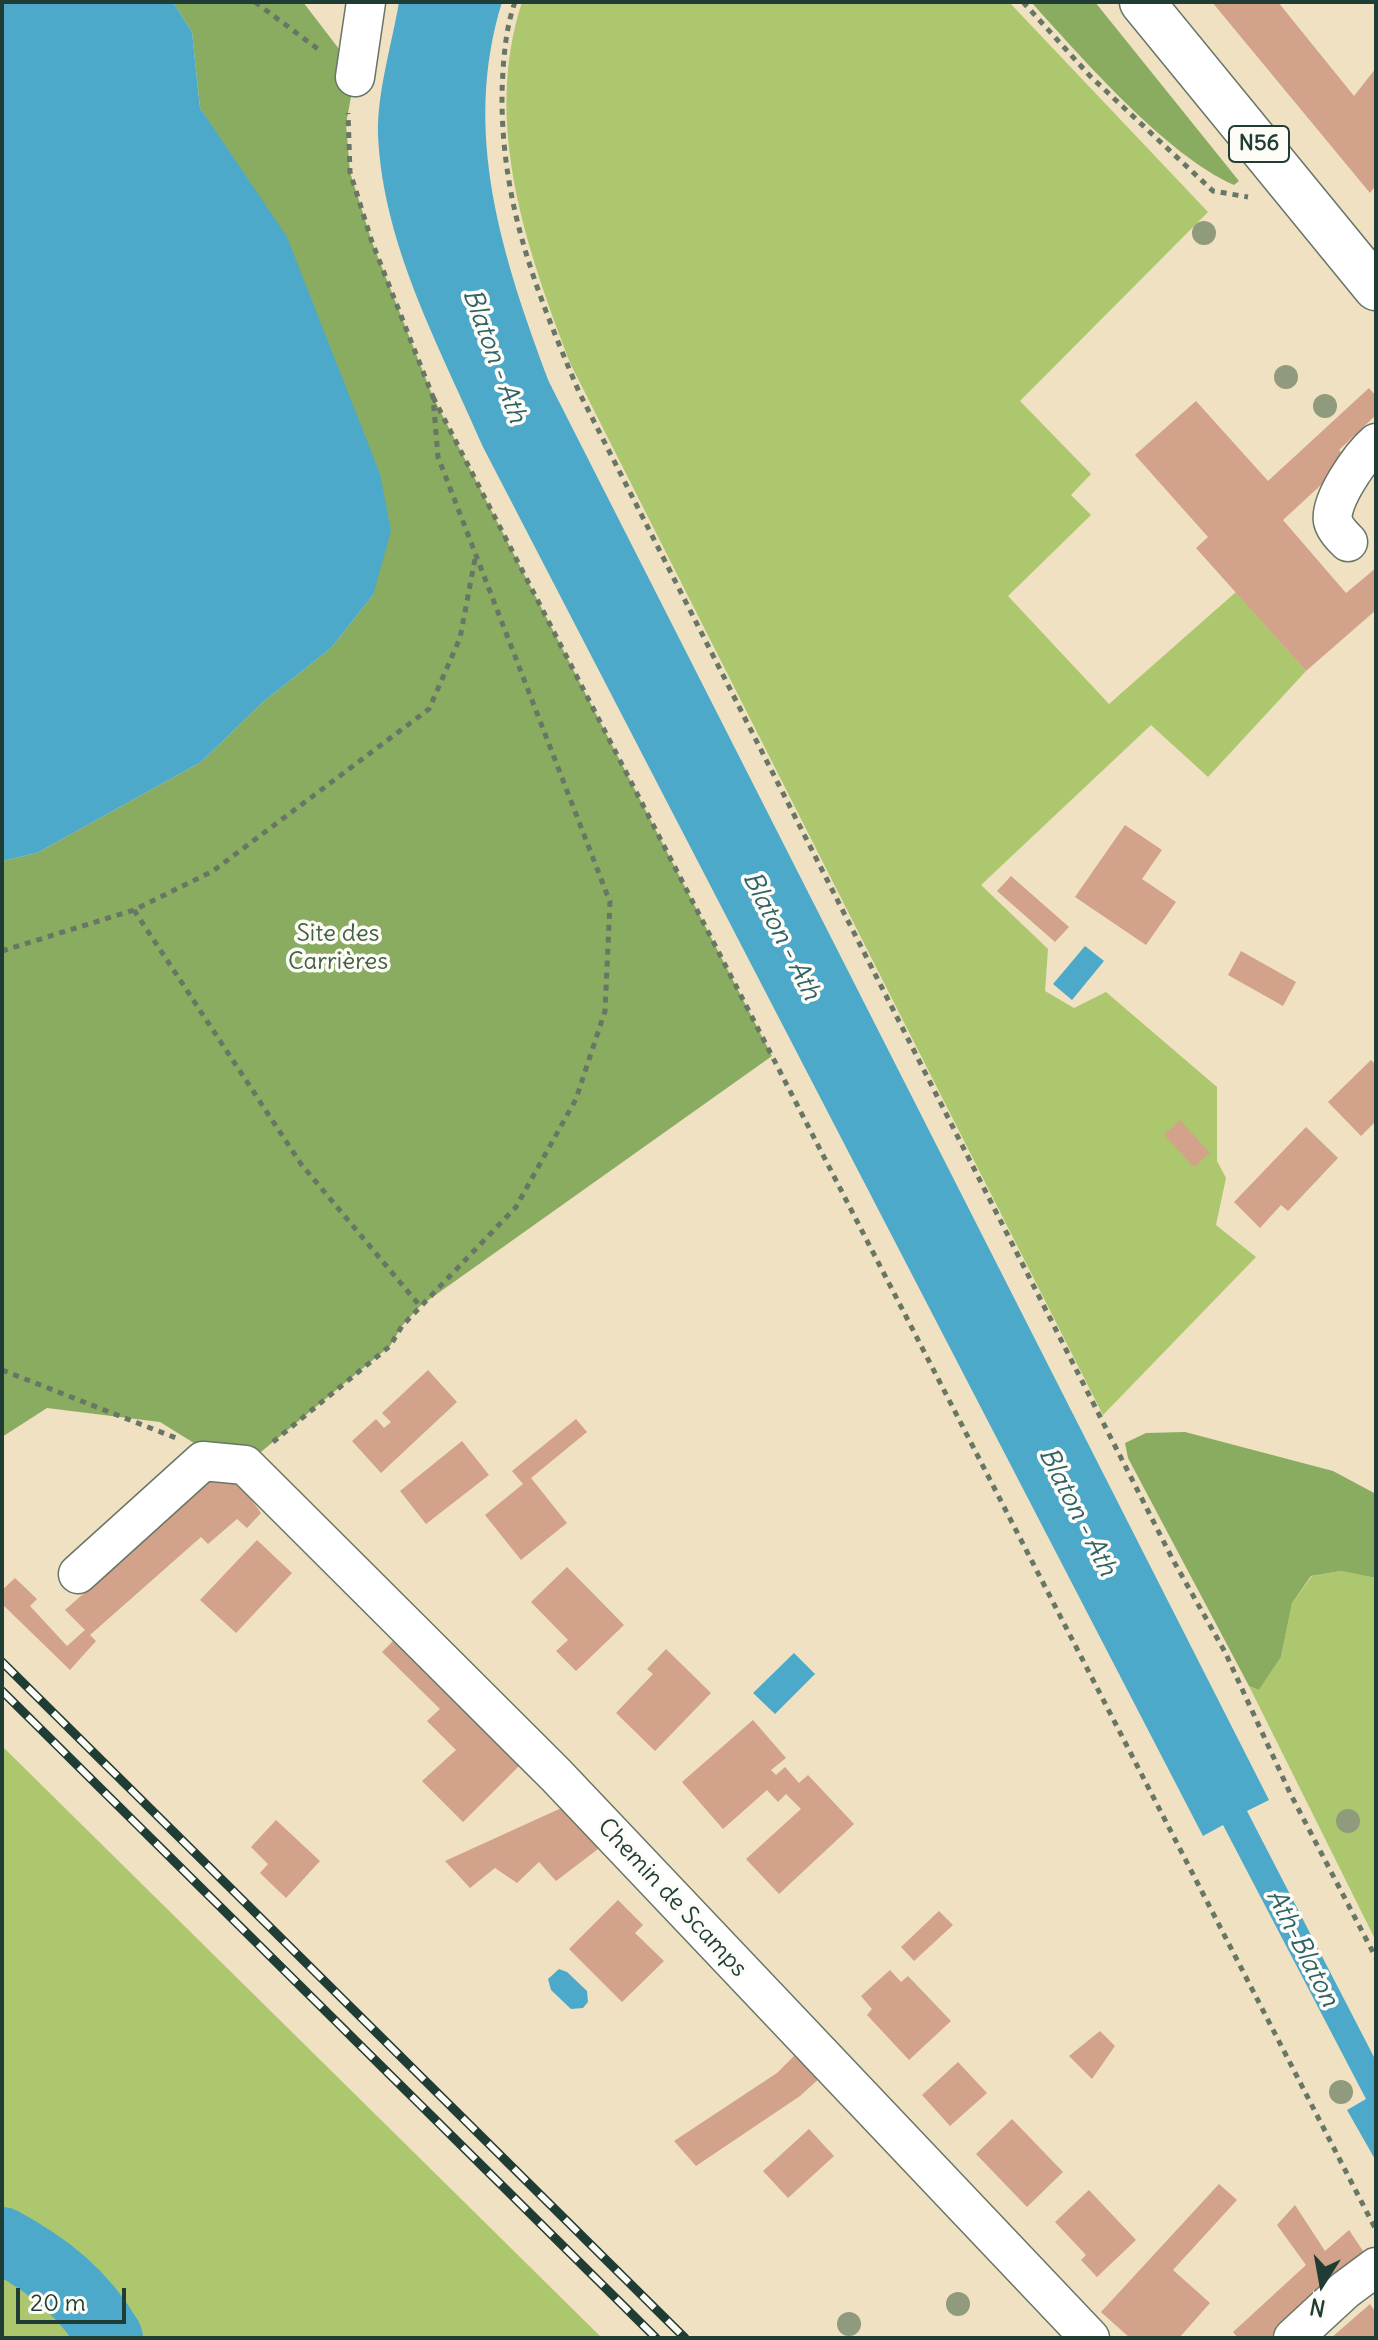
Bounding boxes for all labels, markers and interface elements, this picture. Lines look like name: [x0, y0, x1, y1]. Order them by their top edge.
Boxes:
road number: N56: [1229, 126, 1289, 162]
water label: Blaton - Ath: [455, 285, 533, 427]
water label: Blaton - Ath: [735, 867, 827, 1005]
park label: Site des Carrières: [288, 920, 388, 976]
water label: Blaton - Ath: [1031, 1443, 1123, 1581]
street label: Chemin de Scamps: [591, 1813, 753, 1983]
water label: Ath-Blaton: [1259, 1884, 1345, 2012]
north arrow: [1282, 2244, 1362, 2324]
scale bar: [20, 2272, 130, 2322]
text: 20 m: [30, 2287, 86, 2317]
text: N: [1307, 2292, 1328, 2323]

